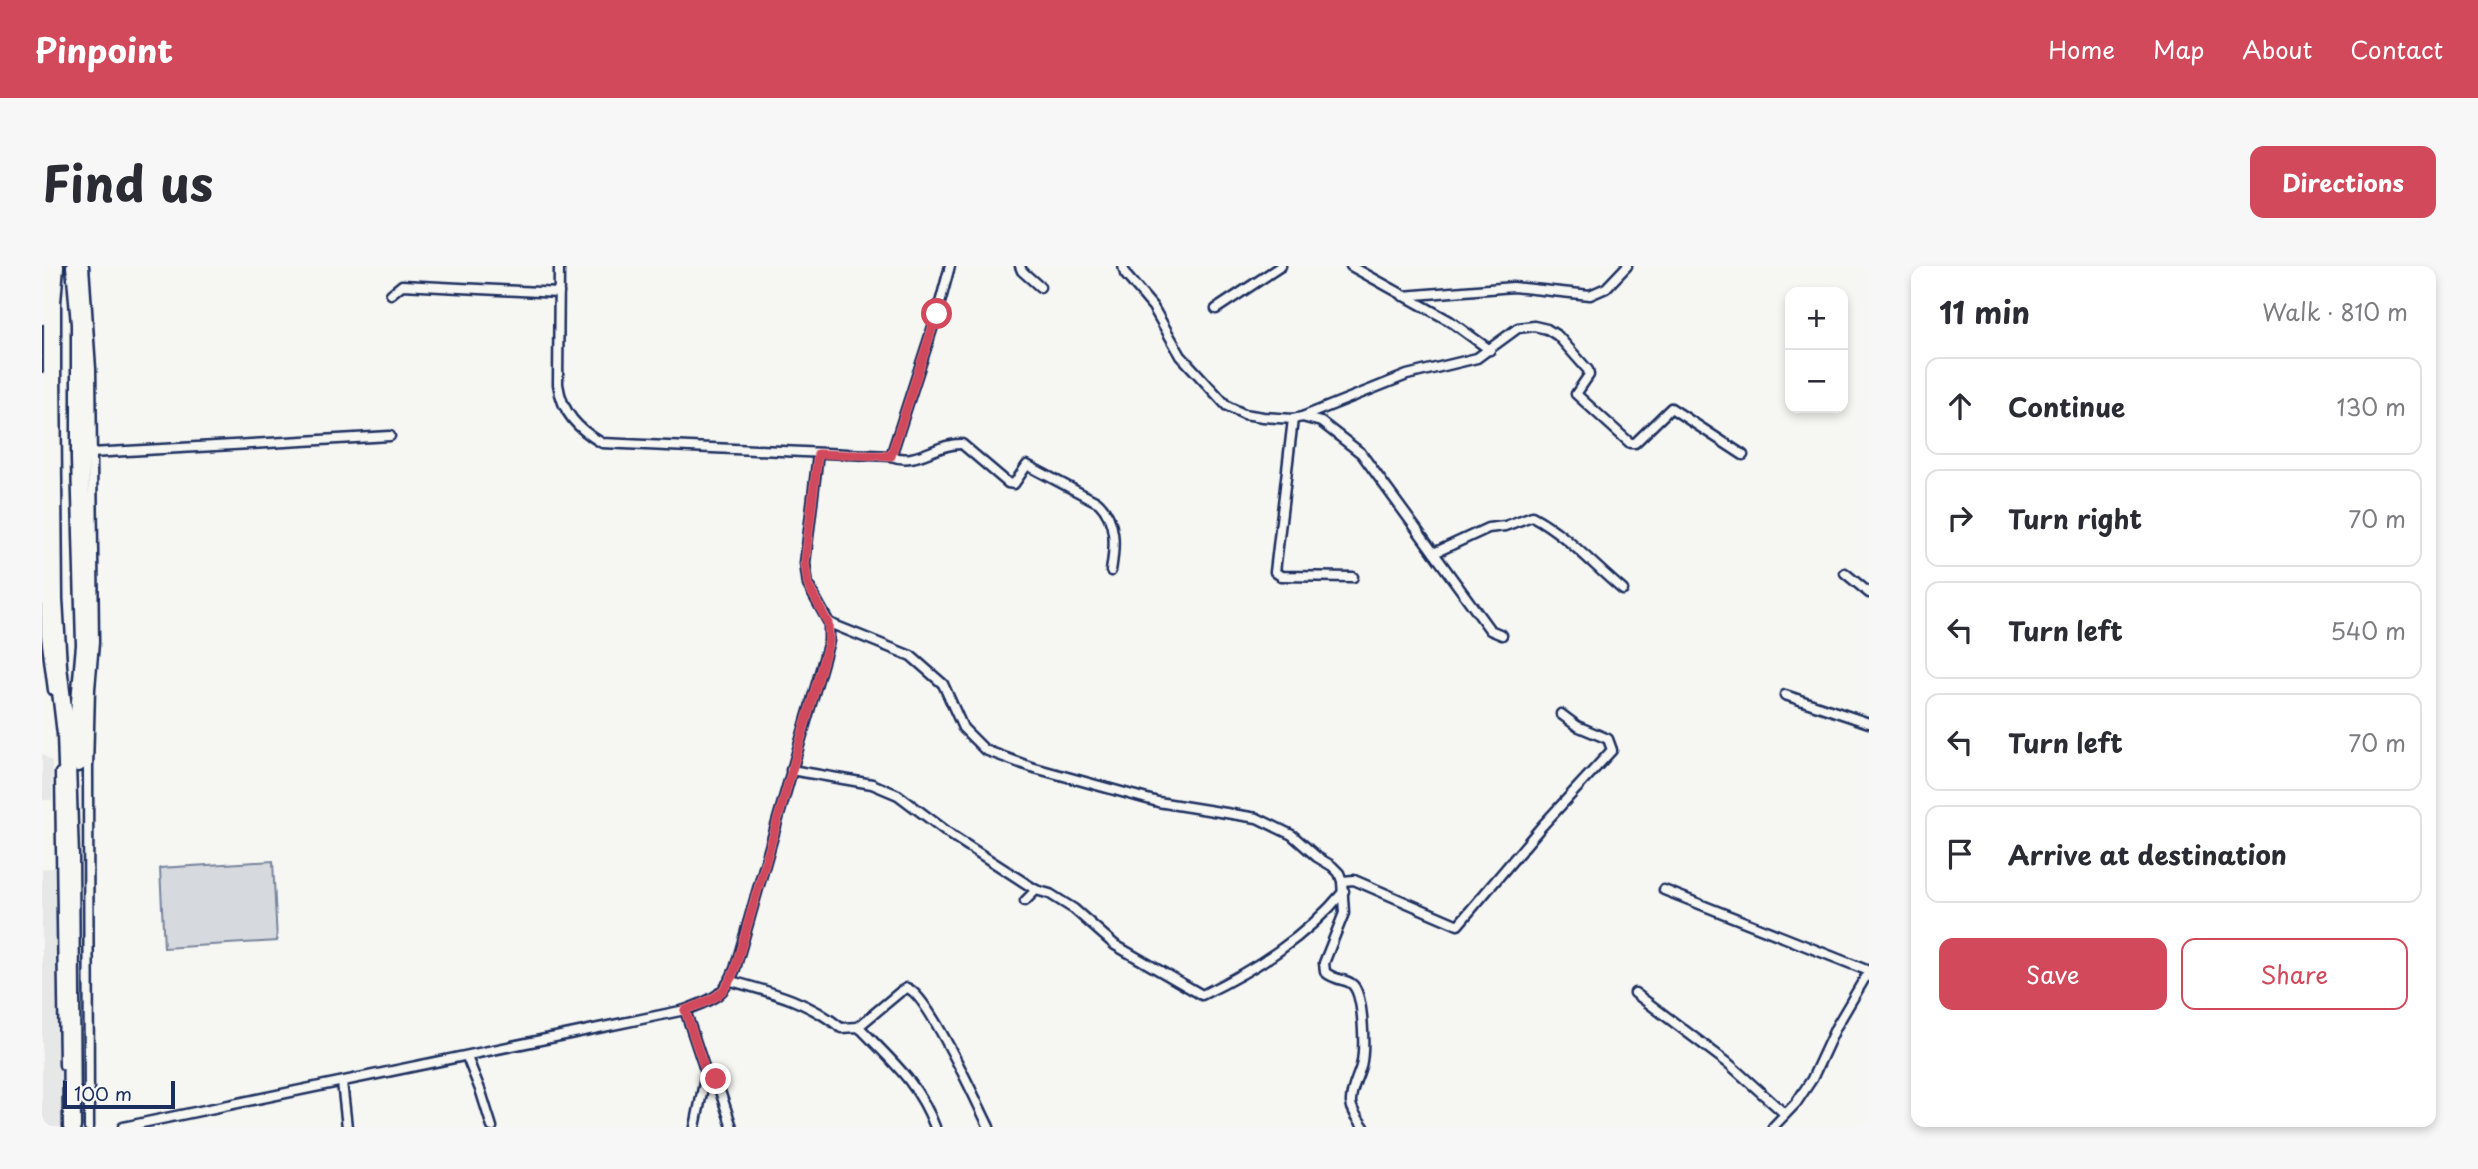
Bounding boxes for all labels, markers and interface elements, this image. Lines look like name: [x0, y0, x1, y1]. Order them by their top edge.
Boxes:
text: Pinpoint: [35, 24, 173, 74]
text: Home: [2048, 31, 2115, 67]
text: Map: [2153, 31, 2204, 67]
text: About: [2242, 31, 2312, 67]
text: Contact: [2350, 31, 2443, 67]
text: Find us: [42, 145, 213, 219]
button: Directions: [2250, 146, 2436, 218]
map controls: [1785, 287, 1848, 413]
button: +: [1785, 287, 1848, 350]
text: 11 min: [1939, 289, 2030, 334]
text: Walk · 810 m: [2262, 294, 2408, 329]
route start: [921, 298, 952, 329]
button: −: [1785, 350, 1848, 413]
icon: ahead: [1941, 387, 1979, 425]
text: Continue: [2008, 387, 2125, 426]
text: 130 m: [2336, 389, 2406, 424]
icon: right: [1941, 499, 1979, 537]
text: Turn right: [2008, 499, 2142, 538]
text: 70 m: [2348, 501, 2406, 536]
icon: left: [1941, 611, 1979, 649]
text: Turn left: [2008, 611, 2123, 650]
text: 540 m: [2330, 613, 2406, 648]
icon: left: [1941, 723, 1979, 761]
text: Turn left: [2008, 723, 2123, 762]
text: 70 m: [2348, 725, 2406, 760]
icon: arrive: [1941, 835, 1979, 873]
text: Arrive at destination: [2008, 835, 2287, 874]
button: Save: [1939, 938, 2167, 1010]
button: Share: [2181, 938, 2408, 1010]
route end: [700, 1063, 731, 1094]
scale bar: [63, 1078, 175, 1110]
text: 100 m: [74, 1079, 132, 1107]

